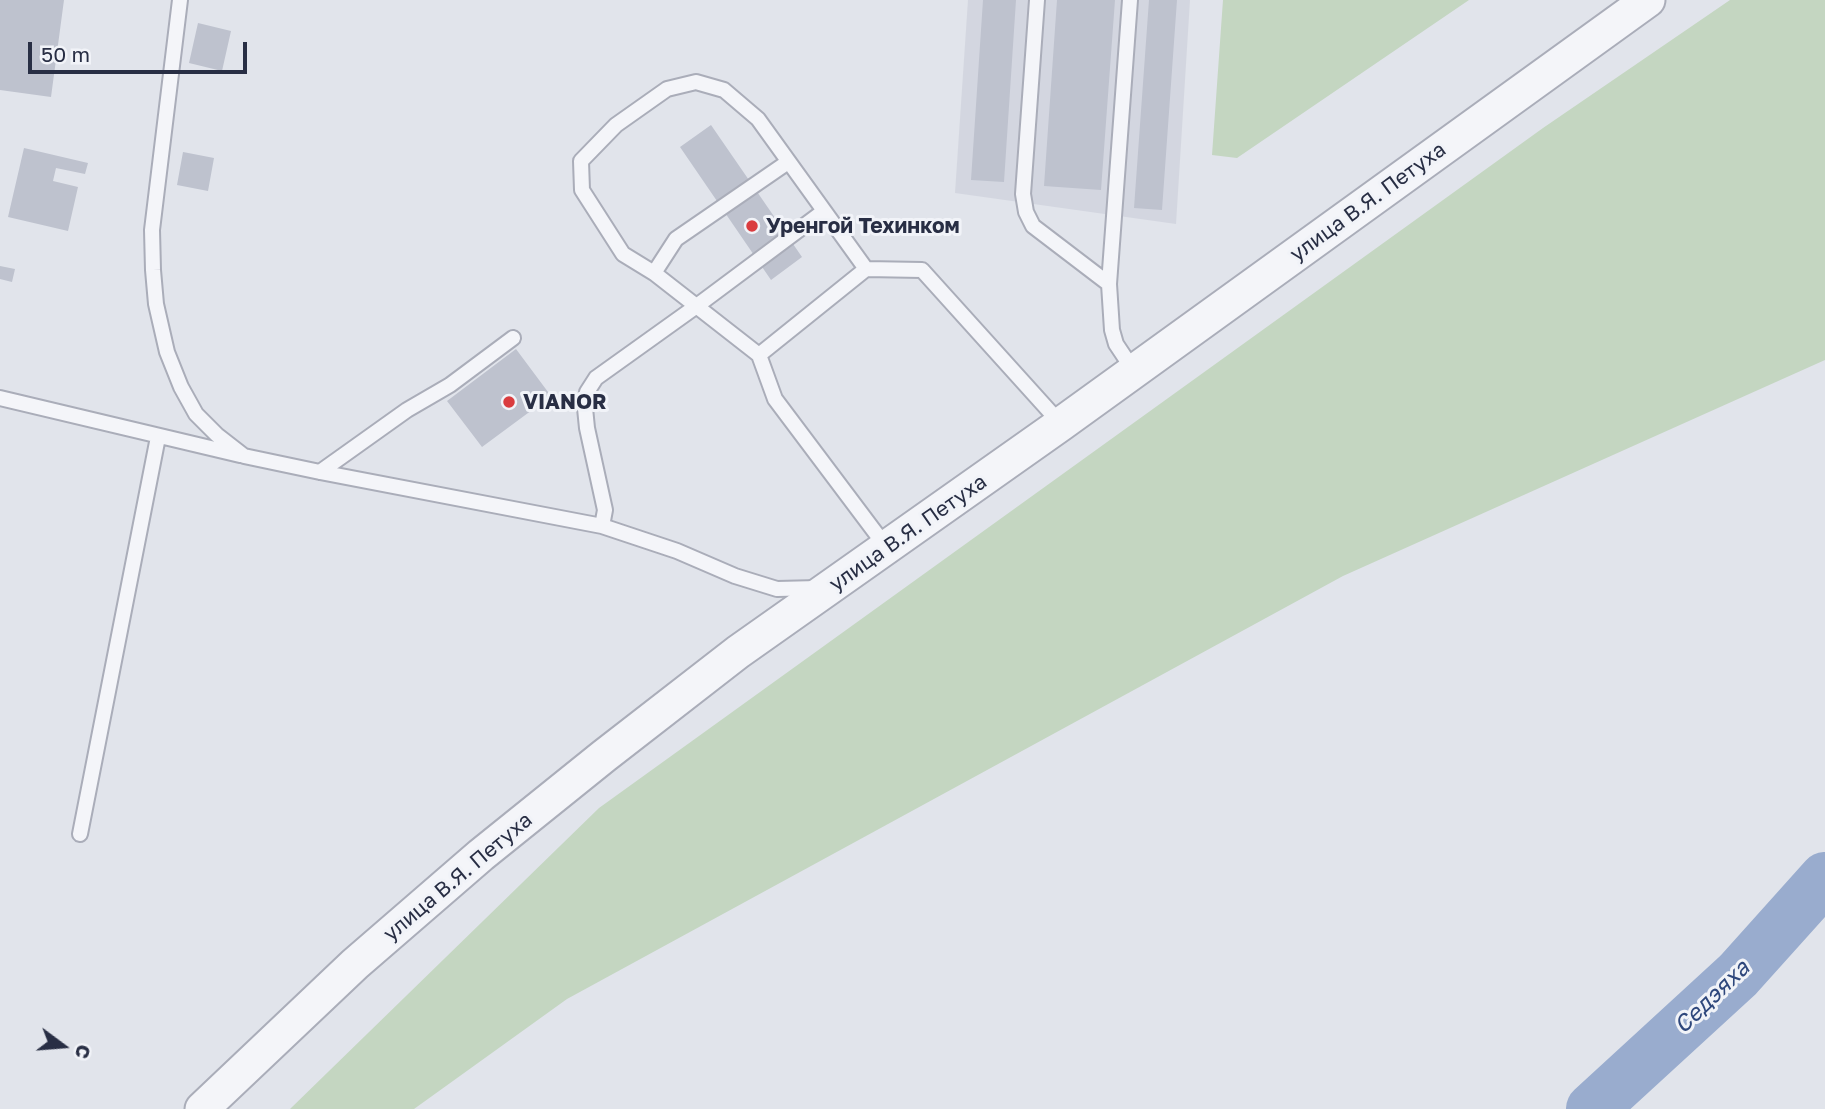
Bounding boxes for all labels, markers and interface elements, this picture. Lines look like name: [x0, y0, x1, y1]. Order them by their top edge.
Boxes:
scale bar: [32, 28, 250, 72]
text: 50 m: [41, 41, 90, 67]
street label: улица В.Я. Петуха: [1285, 137, 1451, 267]
place label: Уренгой Техинком: [766, 213, 960, 239]
marker: Уренгой Техинком: [744, 218, 760, 234]
place label: VIANOR: [523, 389, 607, 415]
marker: VIANOR: [501, 394, 517, 410]
street label: улица В.Я. Петуха: [824, 469, 992, 597]
street label: улица В.Я. Петуха: [378, 807, 538, 947]
water label: Седэяха: [1669, 955, 1755, 1039]
north arrow: [28, 1011, 98, 1081]
text: С: [71, 1042, 97, 1062]

